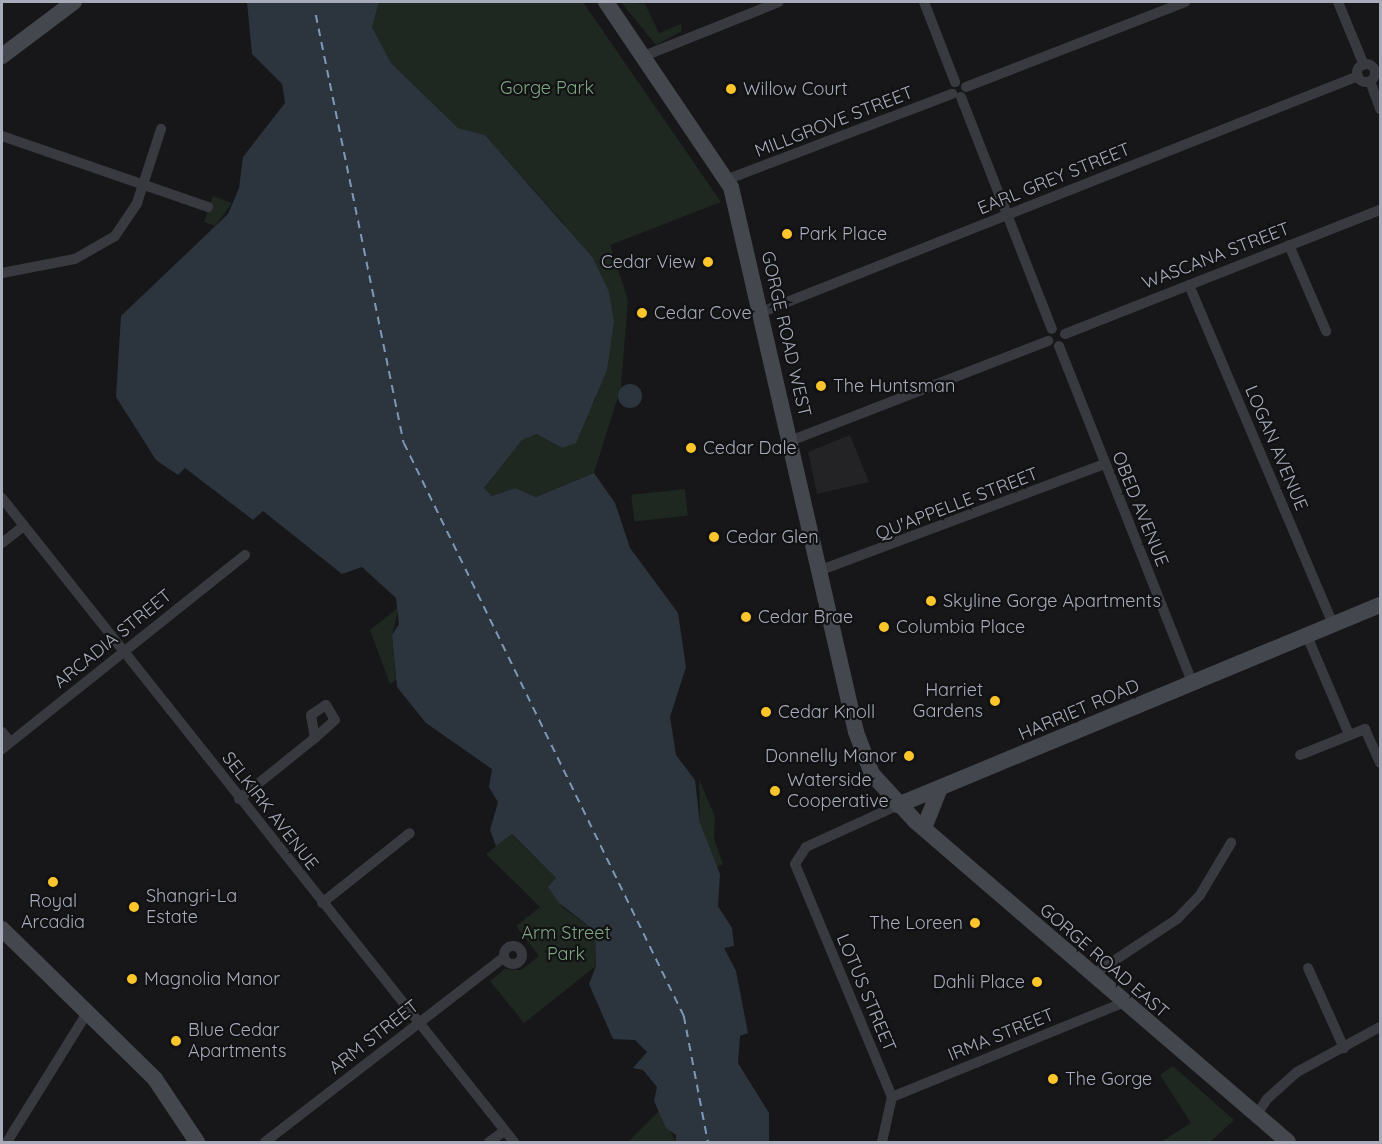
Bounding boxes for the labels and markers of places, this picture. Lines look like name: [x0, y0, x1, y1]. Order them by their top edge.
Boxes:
place label: Willow Court: [743, 78, 848, 100]
marker: Willow Court: [724, 82, 738, 96]
place label: Park Place: [799, 223, 887, 245]
marker: Park Place: [780, 227, 794, 241]
place label: Cedar View: [601, 251, 696, 273]
marker: Cedar View: [701, 255, 715, 269]
place label: Cedar Cove: [654, 302, 752, 324]
marker: Cedar Cove: [635, 306, 649, 320]
place label: The Huntsman: [833, 375, 955, 397]
marker: The Huntsman: [814, 379, 828, 393]
place label: Cedar Dale: [703, 437, 797, 459]
marker: Cedar Dale: [684, 441, 698, 455]
place label: Cedar Glen: [726, 526, 819, 548]
marker: Cedar Glen: [707, 530, 721, 544]
place label: Skyline Gorge Apartments: [943, 590, 1161, 612]
marker: Skyline Gorge Apartments: [924, 594, 938, 608]
place label: Cedar Brae: [758, 606, 853, 628]
marker: Cedar Brae: [739, 610, 753, 624]
place label: Columbia Place: [896, 616, 1025, 638]
marker: Columbia Place: [877, 620, 891, 634]
place label: Harriet Gardens: [913, 680, 983, 722]
marker: Harriet Gardens: [988, 694, 1002, 708]
place label: Cedar Knoll: [778, 701, 875, 723]
marker: Cedar Knoll: [759, 705, 773, 719]
place label: Donnelly Manor: [765, 745, 897, 767]
marker: Donnelly Manor: [902, 749, 916, 763]
place label: Waterside Cooperative: [787, 770, 889, 812]
marker: Waterside Cooperative: [768, 784, 782, 798]
marker: Royal Arcadia: [46, 875, 60, 889]
place label: Shangri-La Estate: [146, 886, 237, 928]
place label: Royal Arcadia: [21, 891, 85, 934]
marker: Shangri-La Estate: [127, 900, 141, 914]
place label: The Loreen: [869, 912, 963, 934]
marker: The Loreen: [968, 916, 982, 930]
place label: Magnolia Manor: [144, 968, 280, 990]
place label: Dahli Place: [933, 971, 1025, 993]
marker: Magnolia Manor: [125, 972, 139, 986]
marker: Dahli Place: [1030, 975, 1044, 989]
place label: Blue Cedar Apartments: [188, 1020, 286, 1062]
marker: Blue Cedar Apartments: [169, 1034, 183, 1048]
place label: The Gorge: [1065, 1068, 1152, 1090]
marker: The Gorge: [1046, 1072, 1060, 1086]

